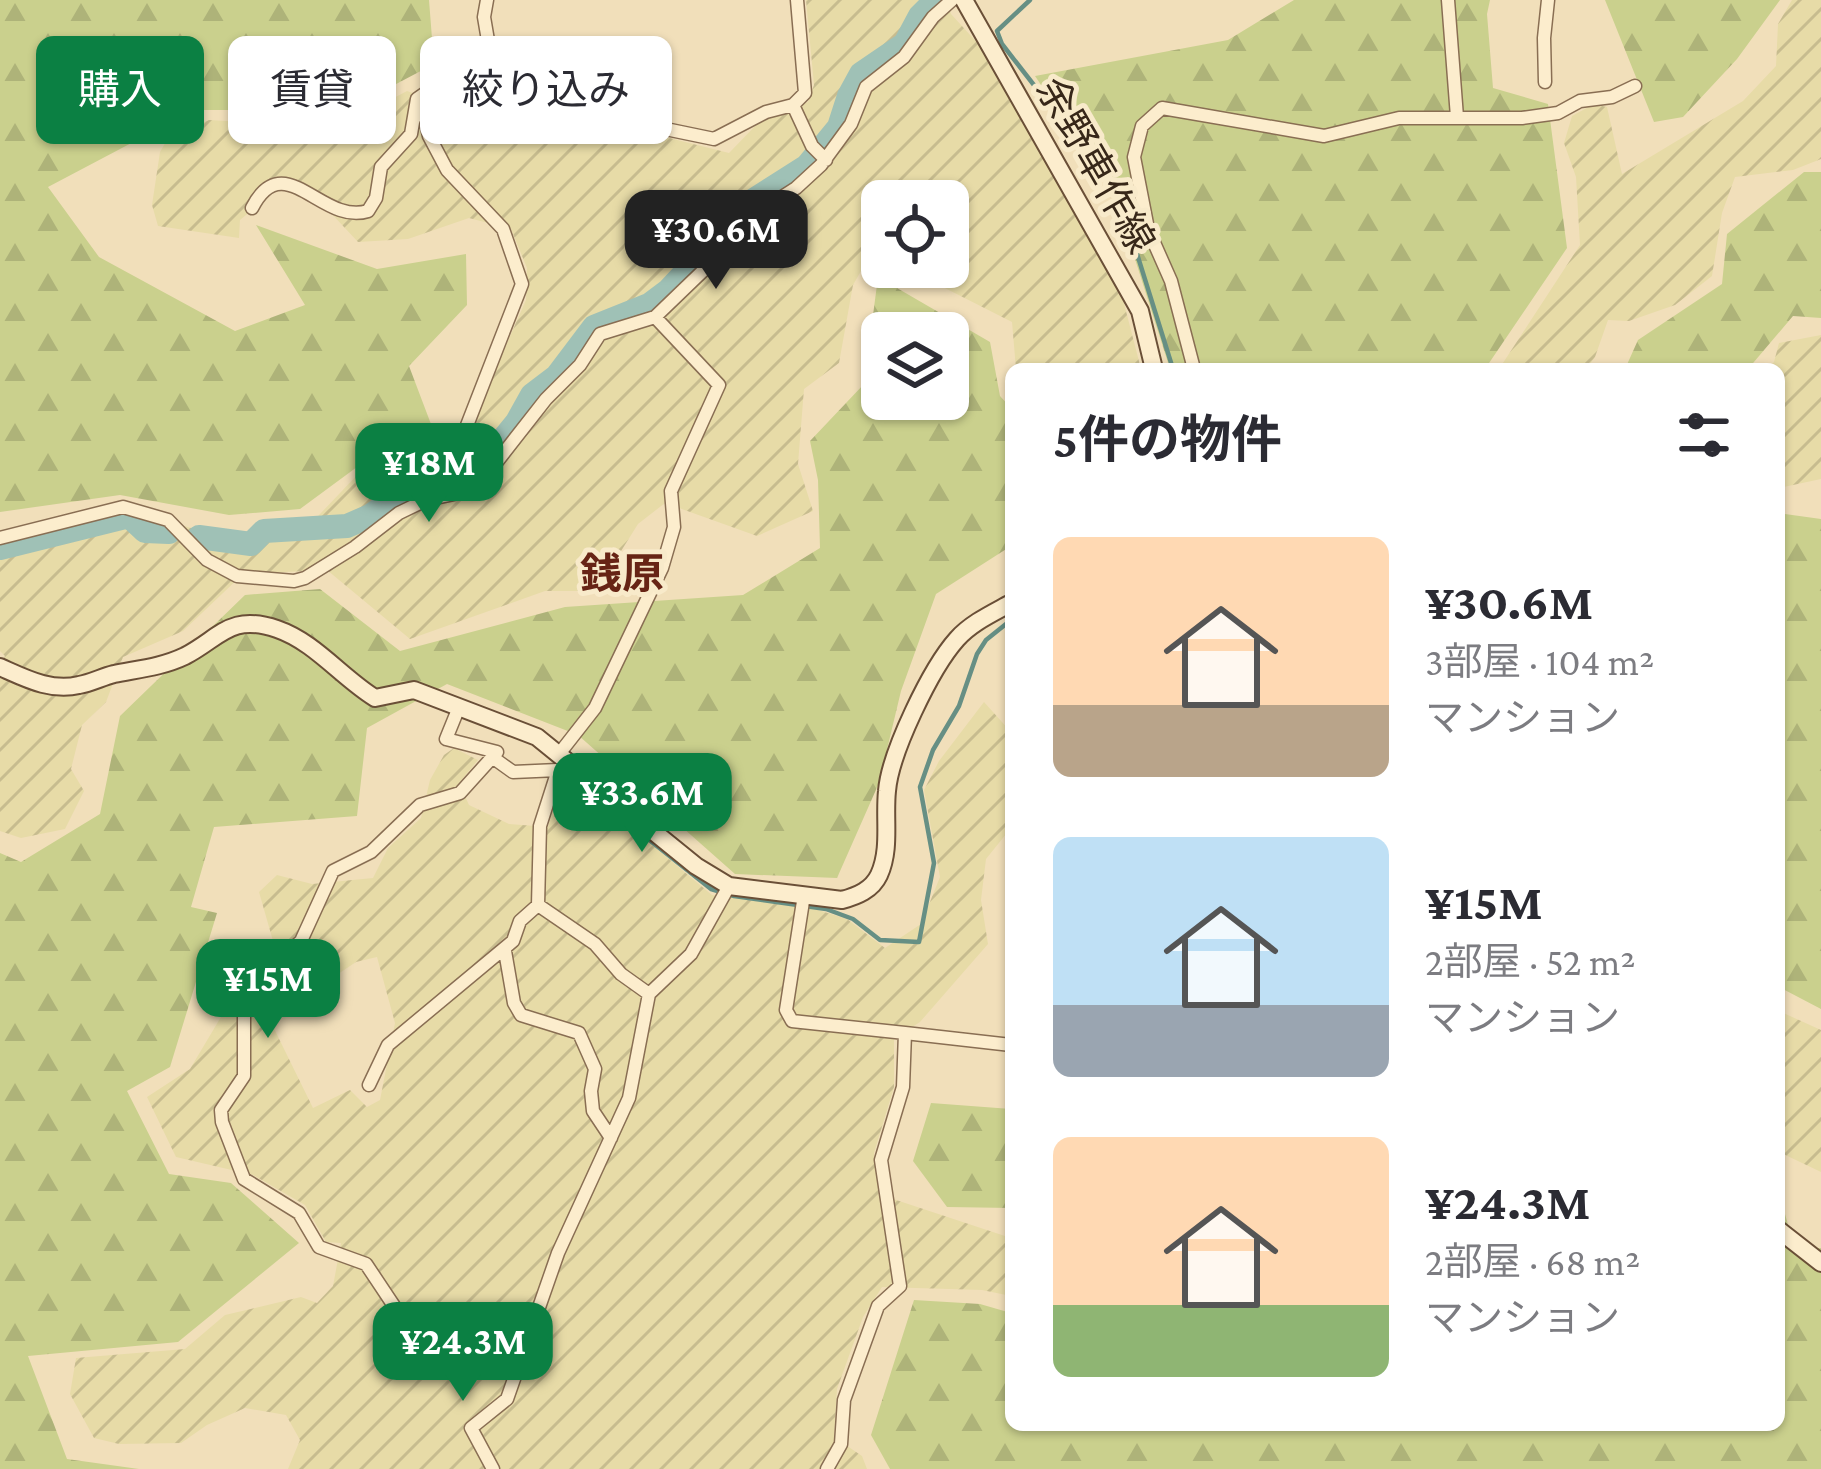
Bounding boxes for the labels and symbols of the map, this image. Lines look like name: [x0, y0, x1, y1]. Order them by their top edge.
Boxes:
street label: 余野車作線: [1029, 70, 1163, 260]
pin: ¥30.6M: [618, 190, 814, 292]
pin: ¥18M: [358, 423, 500, 525]
district label: 銭原: [580, 550, 664, 597]
pin: ¥33.6M: [544, 753, 740, 855]
pin: ¥15M: [197, 939, 339, 1041]
pin: ¥24.3M: [365, 1302, 561, 1404]

